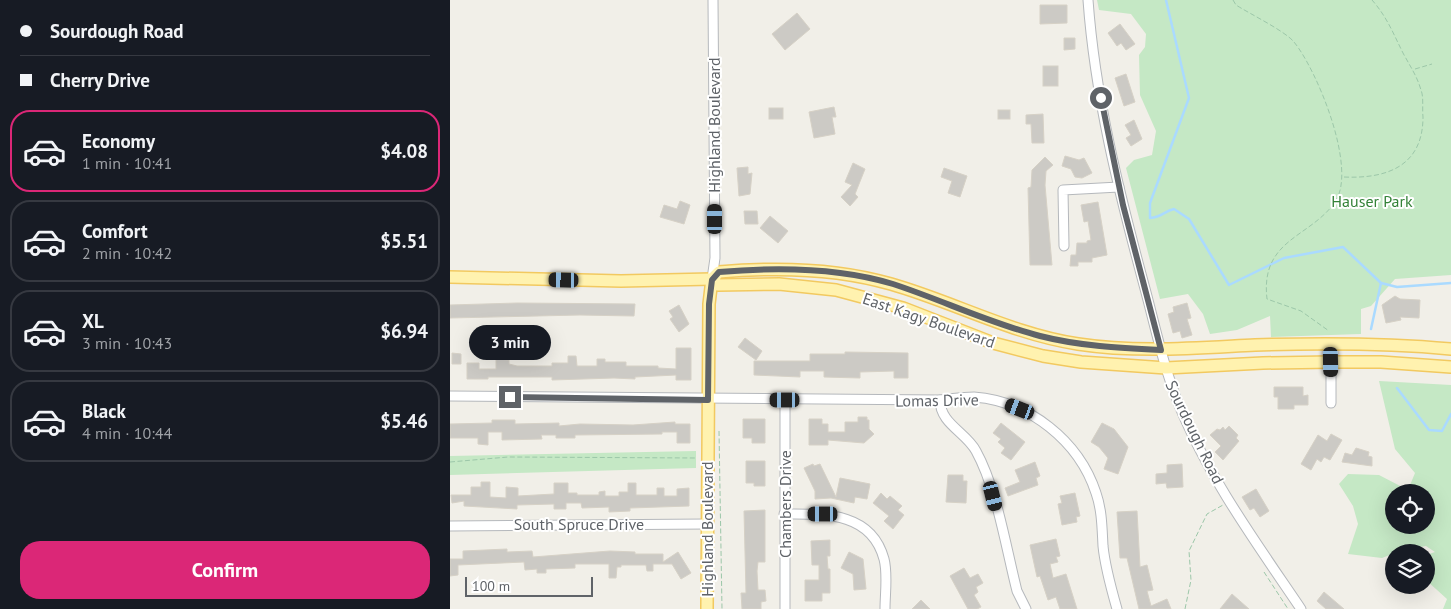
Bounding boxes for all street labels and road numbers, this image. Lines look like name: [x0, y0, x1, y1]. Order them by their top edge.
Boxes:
street label: Highland Boulevard: [704, 57, 724, 193]
street label: East Kagy Boulevard: [860, 288, 998, 352]
street label: Sourdough Road: [1161, 377, 1229, 487]
street label: Lomas Drive: [895, 389, 979, 411]
street label: Chambers Drive: [775, 450, 795, 558]
street label: Highland Boulevard: [697, 461, 717, 597]
street label: South Spruce Drive: [514, 514, 644, 534]

